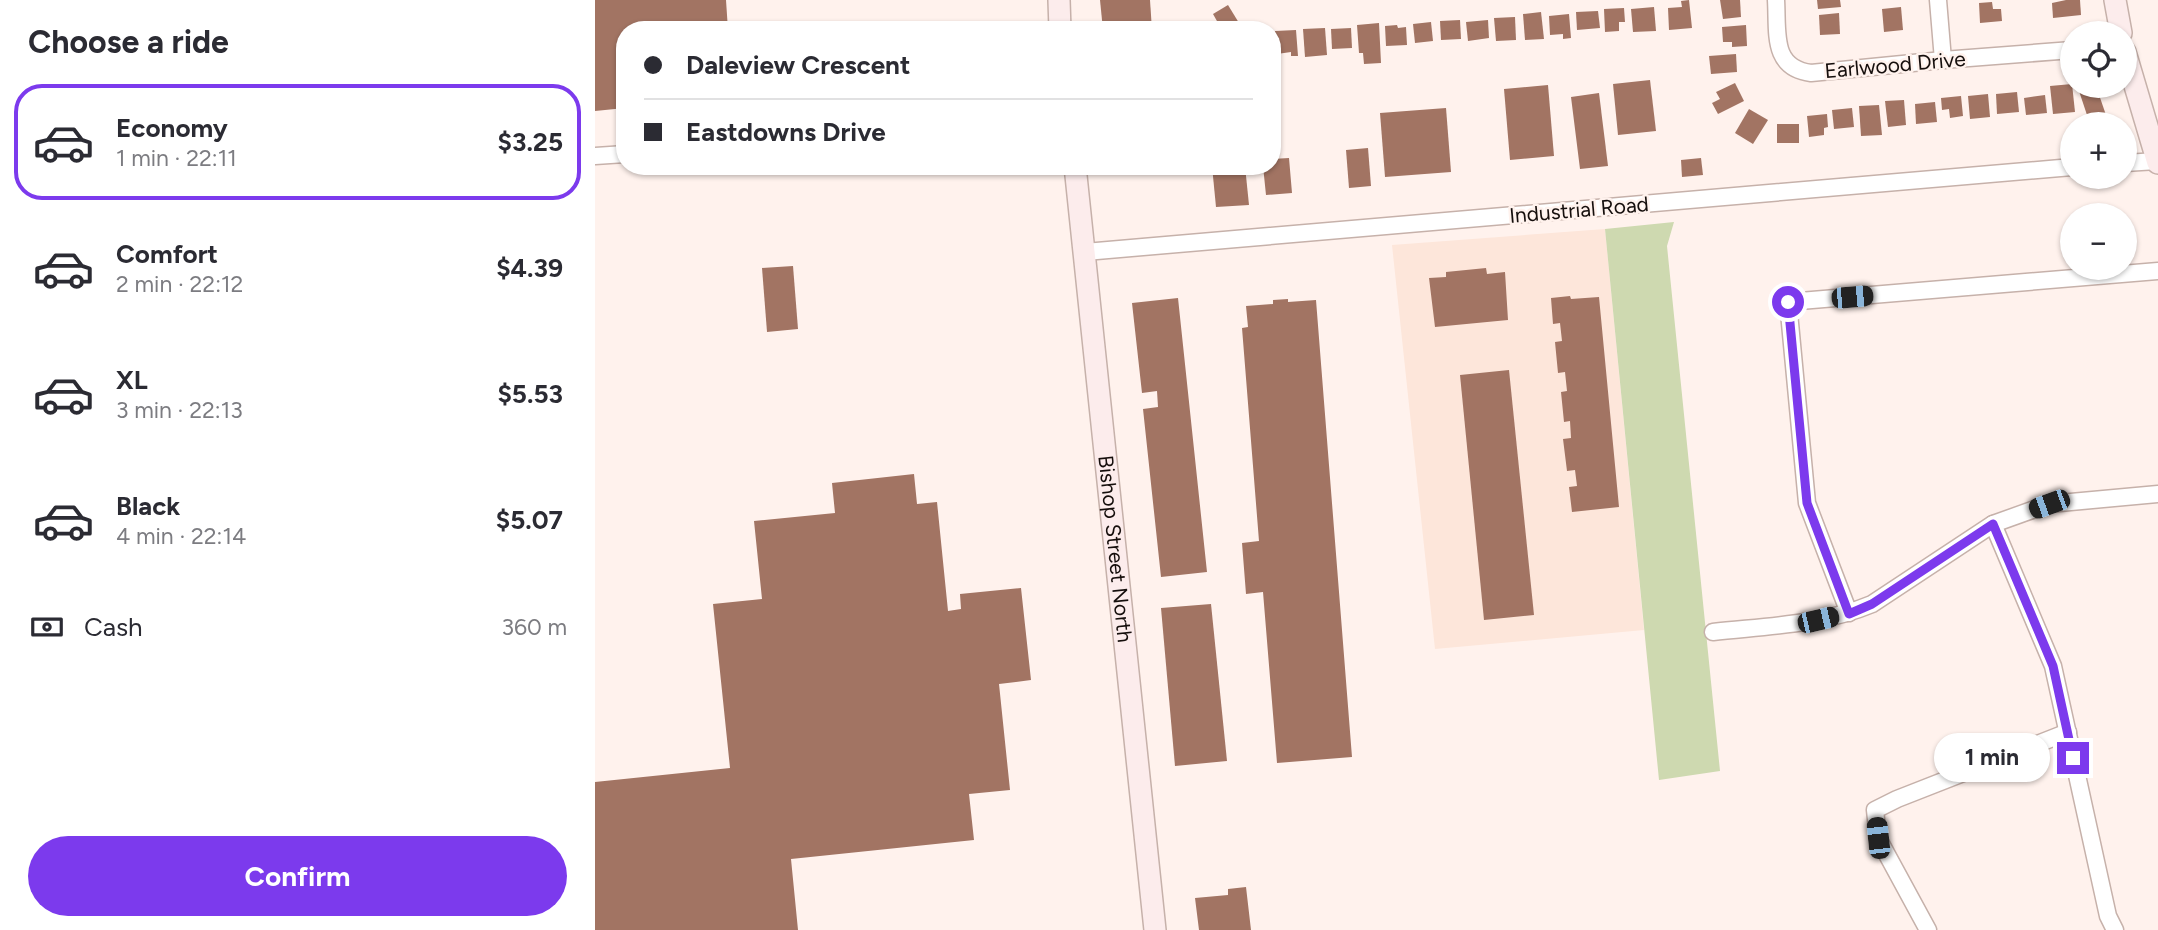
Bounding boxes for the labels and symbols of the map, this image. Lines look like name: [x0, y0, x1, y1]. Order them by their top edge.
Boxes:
street label: Earlwood Drive: [1823, 46, 1967, 83]
street label: Industrial Road: [1508, 191, 1650, 228]
car: [1831, 285, 1874, 309]
route start: [1772, 286, 1804, 318]
street label: Bishop Street North: [1093, 454, 1138, 644]
car: [2026, 487, 2073, 521]
car: [1796, 605, 1841, 635]
callout: 1 min: [1933, 734, 2049, 782]
route end: [2057, 742, 2089, 774]
car: [1866, 816, 1891, 860]

